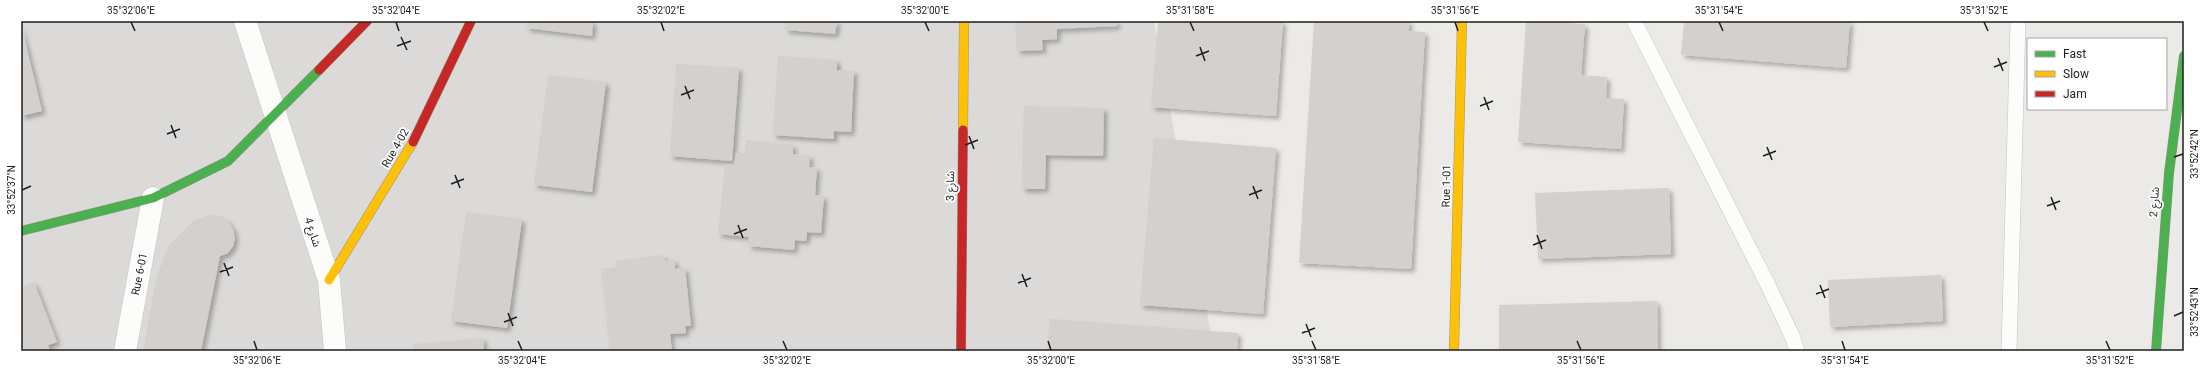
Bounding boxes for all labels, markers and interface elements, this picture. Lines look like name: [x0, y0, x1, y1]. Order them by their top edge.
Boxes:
text: 35°32'06"E: [107, 5, 155, 16]
text: 35°32'04"E: [372, 5, 420, 16]
text: 35°32'02"E: [637, 5, 685, 16]
text: 35°32'00"E: [901, 5, 949, 16]
text: 35°31'58"E: [1166, 5, 1214, 16]
text: 35°31'56"E: [1431, 5, 1479, 16]
text: 35°31'54"E: [1695, 5, 1743, 16]
text: 35°31'52"E: [1960, 5, 2008, 16]
legend: [2027, 38, 2167, 110]
text: Fast: [2063, 47, 2086, 61]
text: Slow: [2063, 67, 2089, 81]
text: Jam: [2063, 87, 2087, 101]
street label: Rue 4-02: [379, 126, 412, 170]
text: 33°52'42"N: [2189, 129, 2200, 179]
street label: Rue 1-01: [1440, 164, 1453, 208]
text: 33°52'37"N: [6, 165, 17, 215]
street label: شارع 3: [944, 170, 958, 201]
street label: شارع 2: [2147, 186, 2163, 218]
street label: شارع 4: [301, 216, 324, 249]
street label: Rue 6-01: [129, 252, 150, 296]
text: 33°52'43"N: [2189, 287, 2200, 337]
text: 35°32'06"E: [233, 355, 281, 366]
text: 35°32'04"E: [498, 355, 546, 366]
text: 35°32'02"E: [763, 355, 811, 366]
text: 35°32'00"E: [1027, 355, 1075, 366]
text: 35°31'58"E: [1292, 355, 1340, 366]
text: 35°31'56"E: [1557, 355, 1605, 366]
text: 35°31'54"E: [1821, 355, 1869, 366]
text: 35°31'52"E: [2086, 355, 2134, 366]

